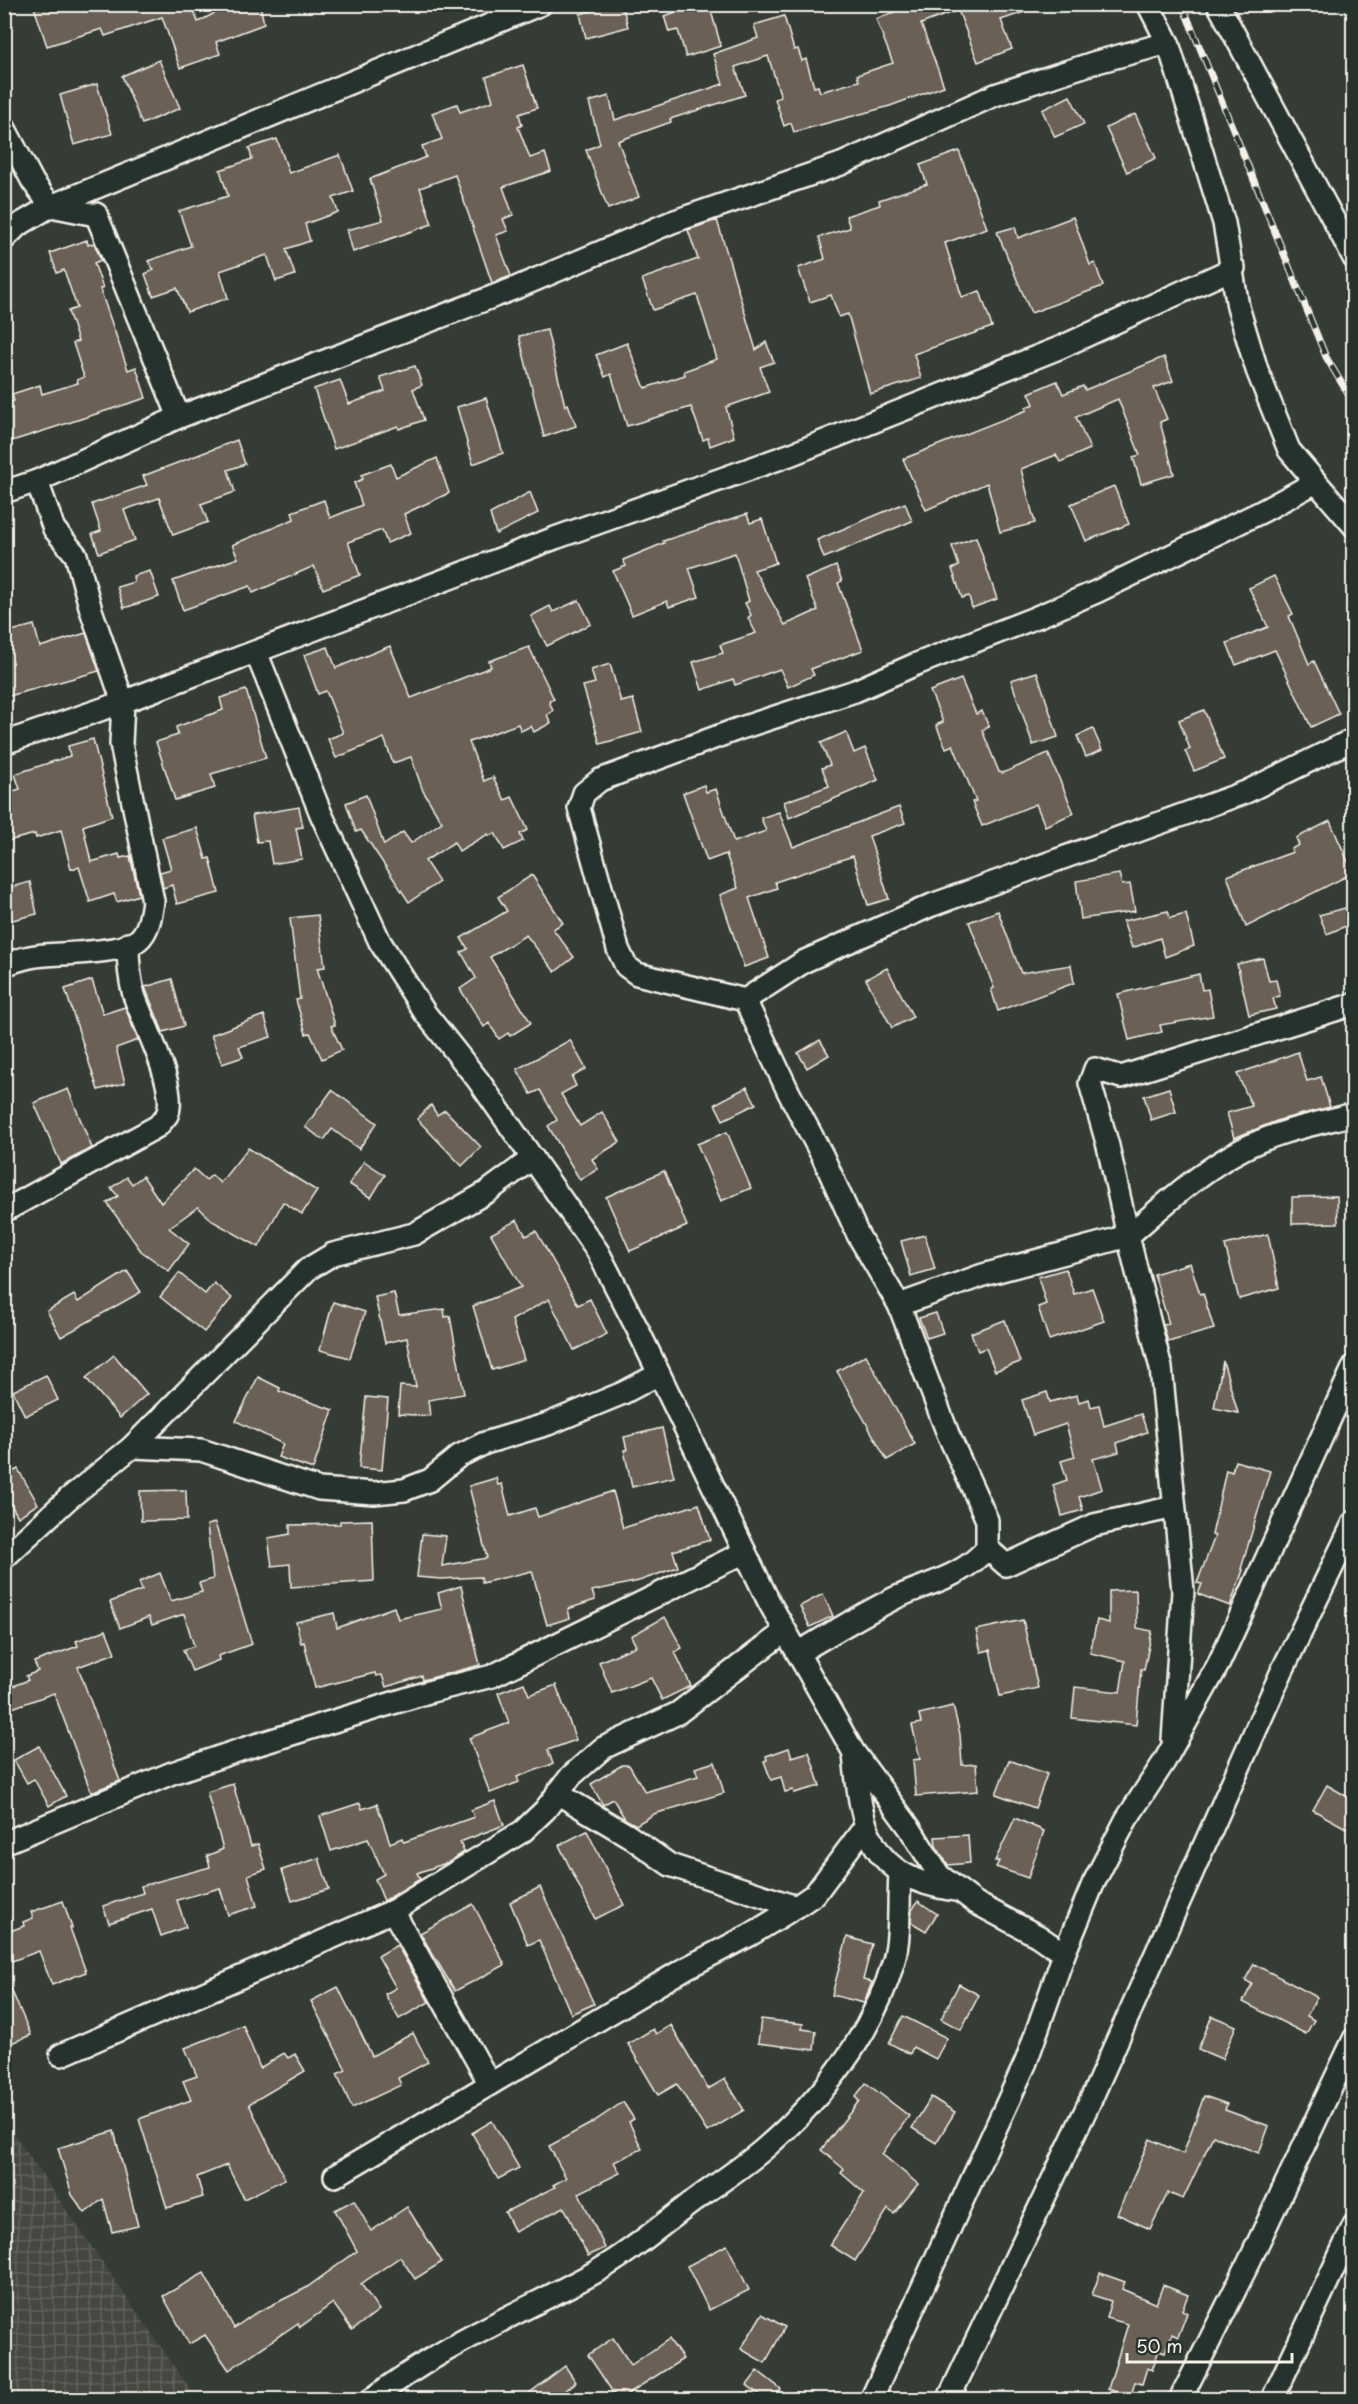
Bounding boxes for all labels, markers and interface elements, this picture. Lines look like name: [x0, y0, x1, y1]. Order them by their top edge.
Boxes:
scale bar: [1127, 2326, 1292, 2364]
text: 50 m: [1136, 2332, 1183, 2359]

